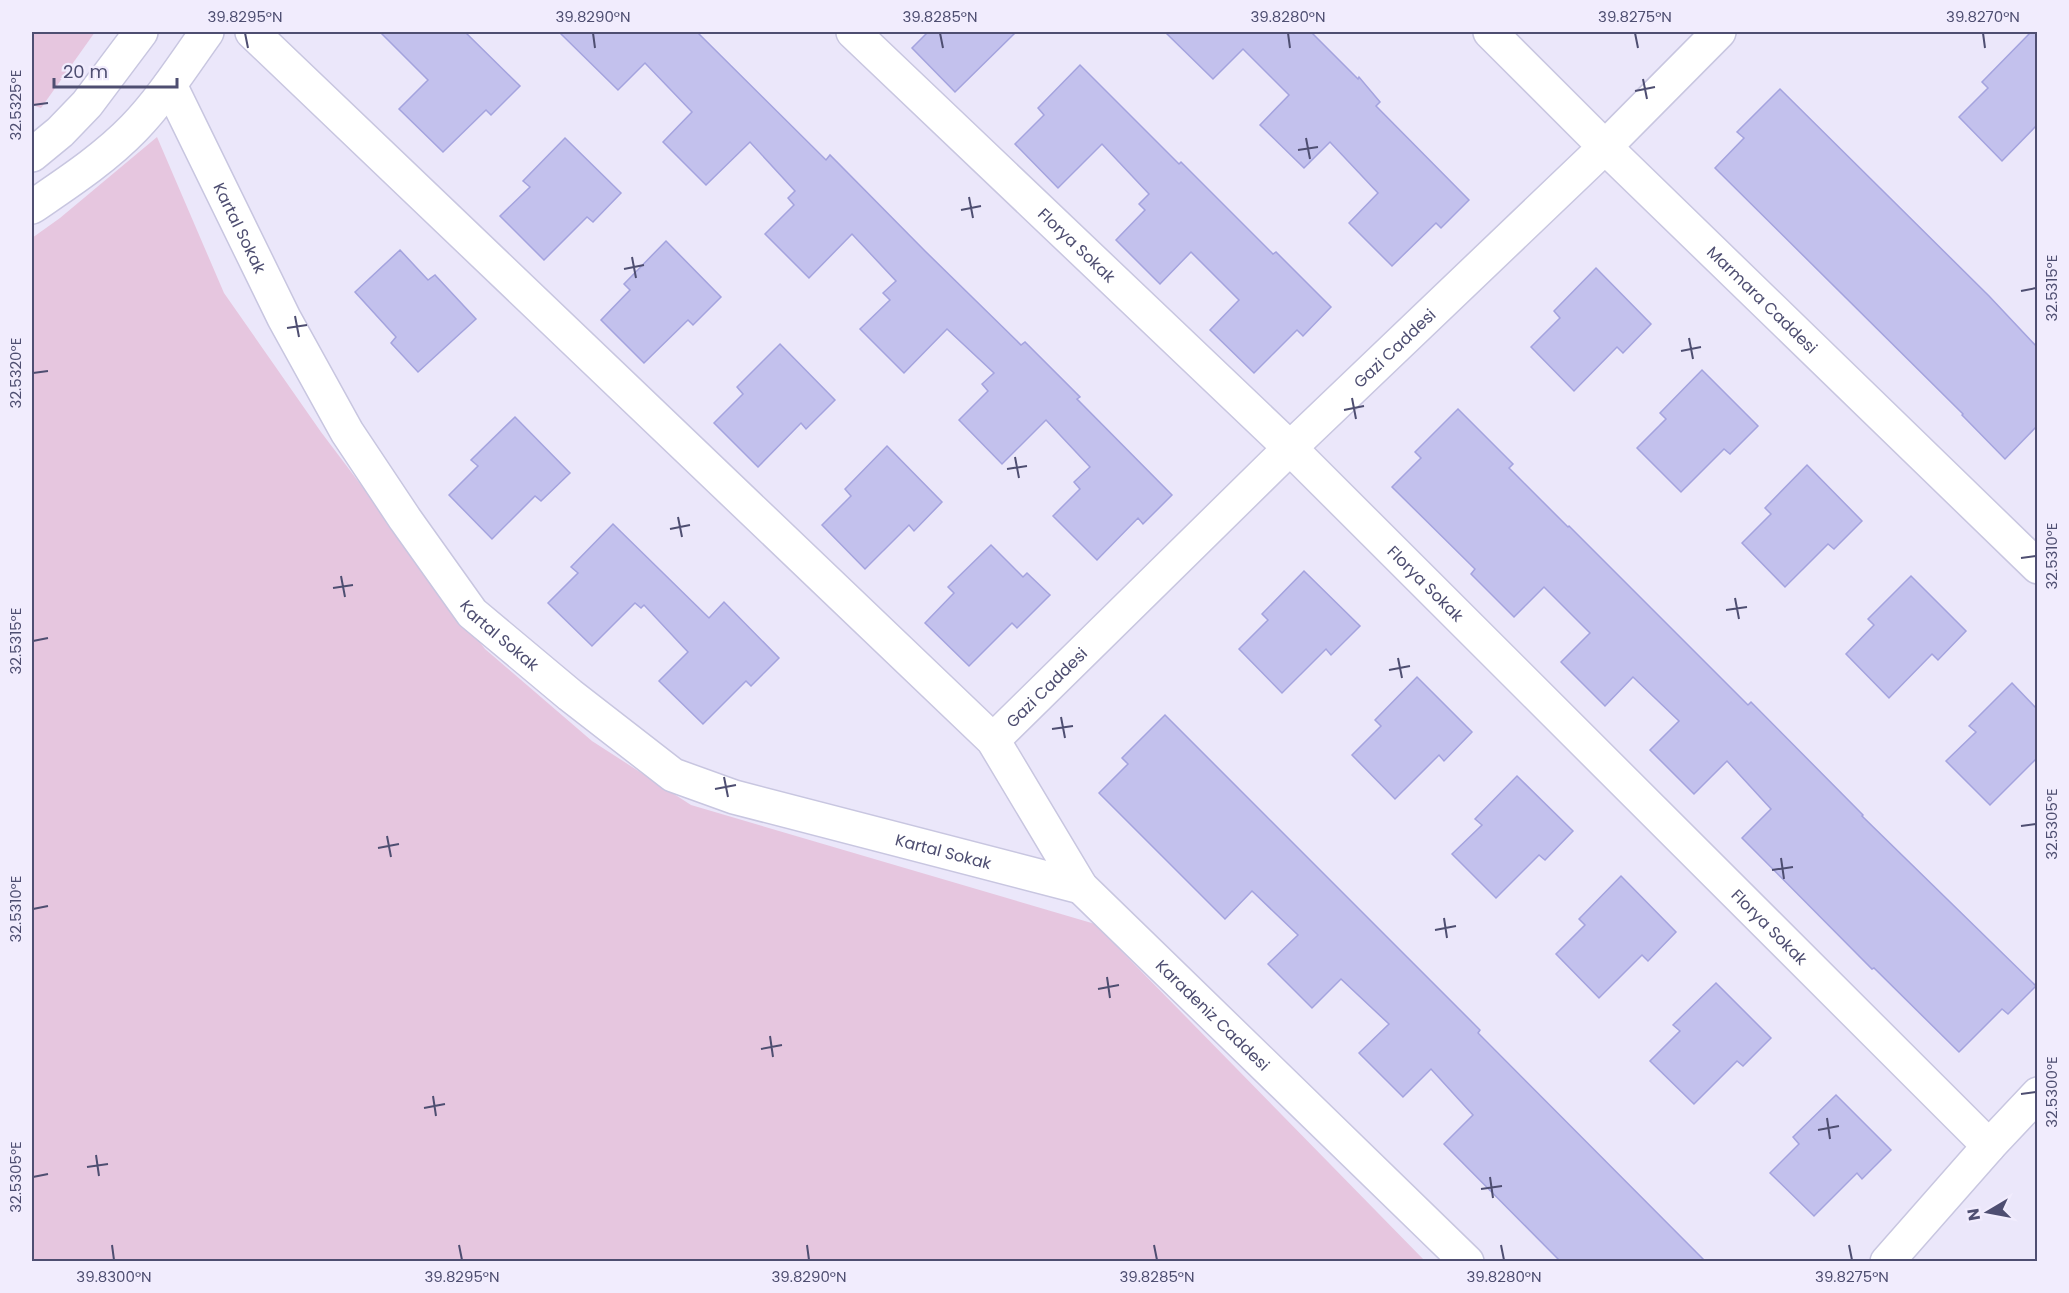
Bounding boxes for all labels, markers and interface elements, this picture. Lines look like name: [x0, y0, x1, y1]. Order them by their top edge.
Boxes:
text: 39.8295°N: [207, 6, 283, 27]
text: 39.8290°N: [555, 6, 631, 27]
text: 39.8285°N: [902, 6, 978, 27]
text: 39.8280°N: [1250, 6, 1326, 27]
text: 39.8275°N: [1598, 6, 1672, 27]
text: 39.8270°N: [1946, 6, 2020, 27]
scale bar: [54, 51, 177, 89]
text: 20 m: [63, 59, 108, 84]
text: 32.5325°E: [5, 70, 26, 140]
street label: Kartal Sokak: [208, 179, 272, 278]
street label: Florya Sokak: [1033, 203, 1121, 289]
street label: Marmara Caddesi: [1702, 241, 1823, 359]
text: 32.5315°E: [2041, 255, 2062, 321]
street label: Gazi Caddesi: [1349, 304, 1441, 393]
text: 32.5320°E: [5, 338, 26, 408]
text: 32.5310°E: [2041, 523, 2062, 589]
street label: Florya Sokak: [1382, 541, 1469, 628]
street label: Kartal Sokak: [454, 595, 544, 677]
text: 32.5315°E: [5, 608, 26, 674]
street label: Gazi Caddesi: [1001, 642, 1093, 733]
text: 32.5305°E: [2041, 788, 2062, 860]
street label: Kartal Sokak: [893, 828, 994, 875]
text: 32.5310°E: [5, 876, 26, 942]
street label: Florya Sokak: [1726, 884, 1813, 971]
street label: Karadeniz Caddesi: [1150, 955, 1275, 1076]
text: 32.5300°E: [2041, 1056, 2062, 1128]
text: 32.5305°E: [5, 1141, 26, 1213]
north arrow: [1958, 1182, 2018, 1242]
text: N: [1961, 1207, 1986, 1222]
text: 39.8300°N: [76, 1266, 152, 1287]
text: 39.8295°N: [424, 1266, 500, 1287]
text: 39.8290°N: [771, 1266, 847, 1287]
text: 39.8285°N: [1119, 1266, 1195, 1287]
text: 39.8280°N: [1466, 1266, 1542, 1287]
text: 39.8275°N: [1815, 1266, 1889, 1287]

